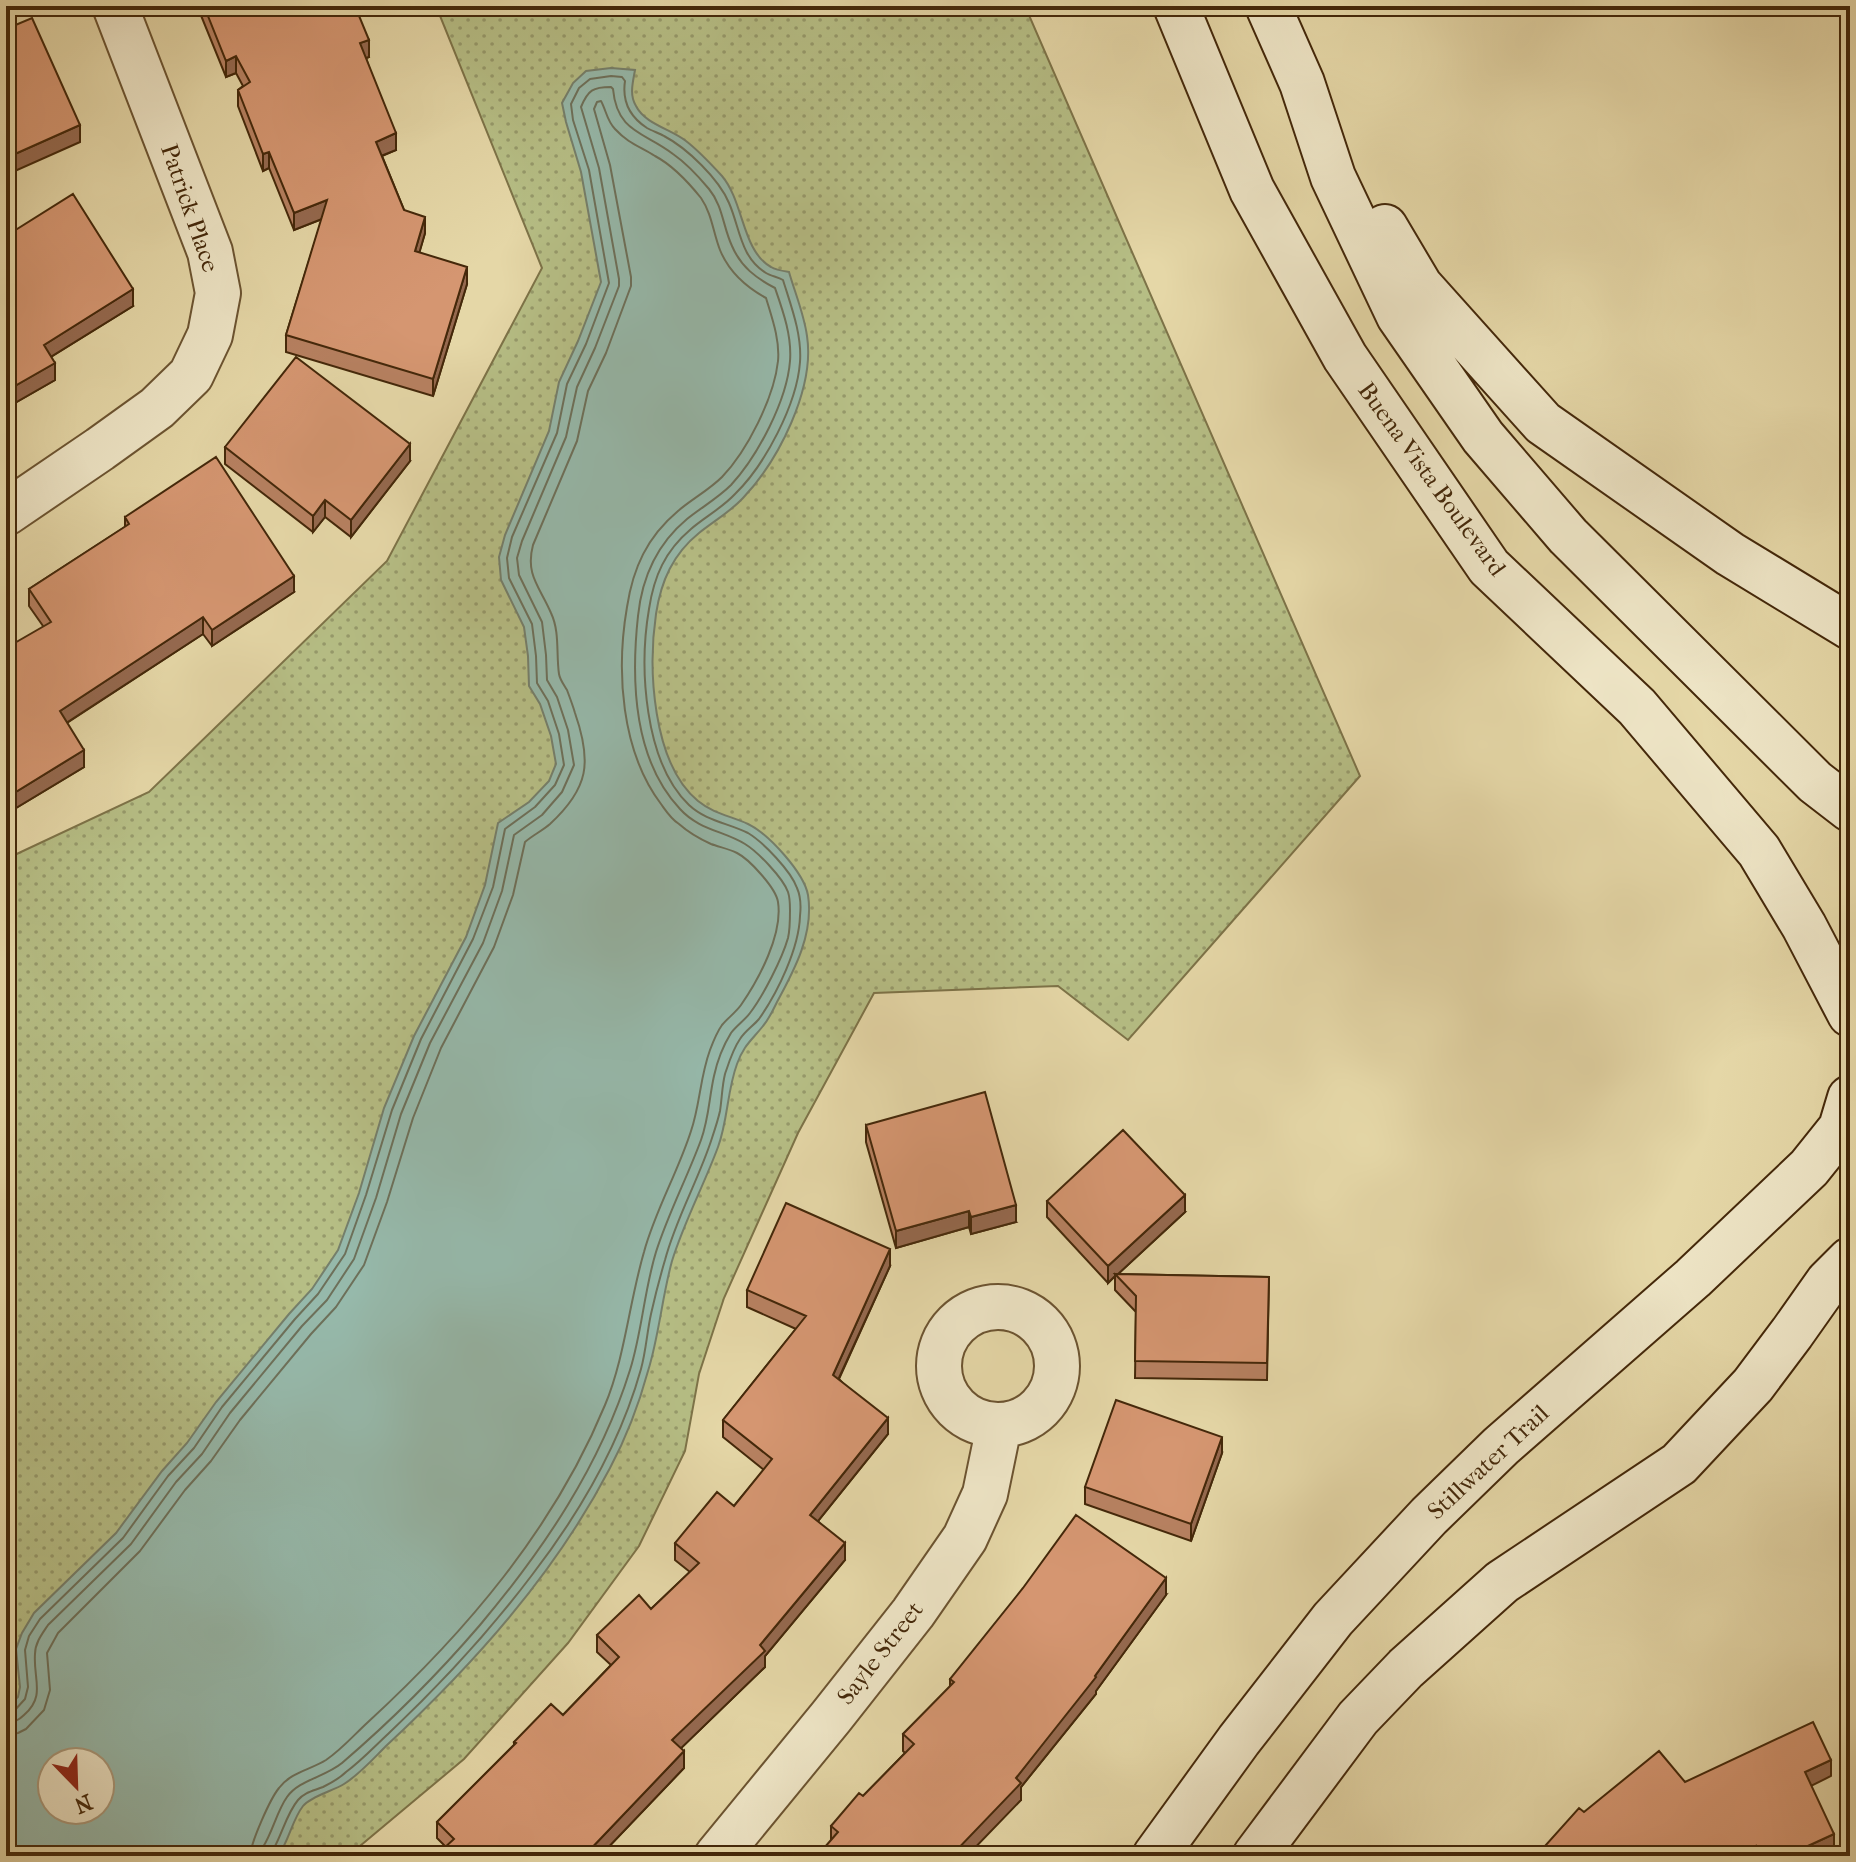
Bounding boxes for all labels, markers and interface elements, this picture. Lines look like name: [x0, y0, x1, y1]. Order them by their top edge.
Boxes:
street label: Patrick Place: [155, 140, 225, 276]
street label: Buena Vista Boulevard: [1352, 377, 1512, 582]
street label: Stillwater Trail: [1422, 1399, 1555, 1525]
street label: Sayle Street: [831, 1596, 929, 1710]
north arrow: [36, 1746, 116, 1826]
text: N: [70, 1788, 96, 1819]

